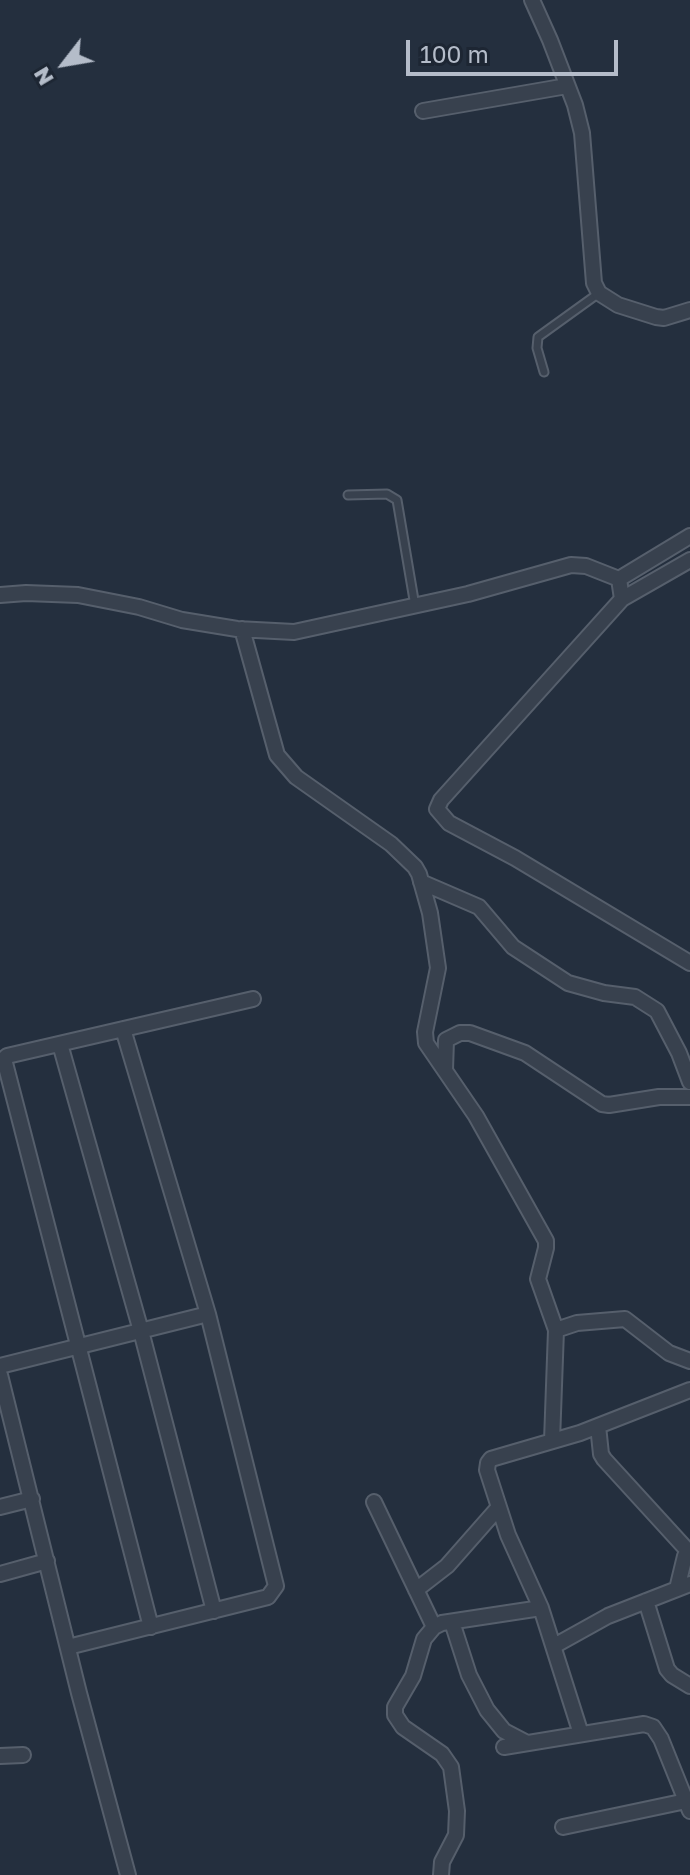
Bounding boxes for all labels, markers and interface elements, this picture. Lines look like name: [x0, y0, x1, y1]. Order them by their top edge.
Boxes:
north arrow: [24, 24, 104, 104]
scale bar: [410, 24, 622, 74]
text: 100 m: [420, 39, 489, 68]
text: N: [27, 63, 59, 91]

